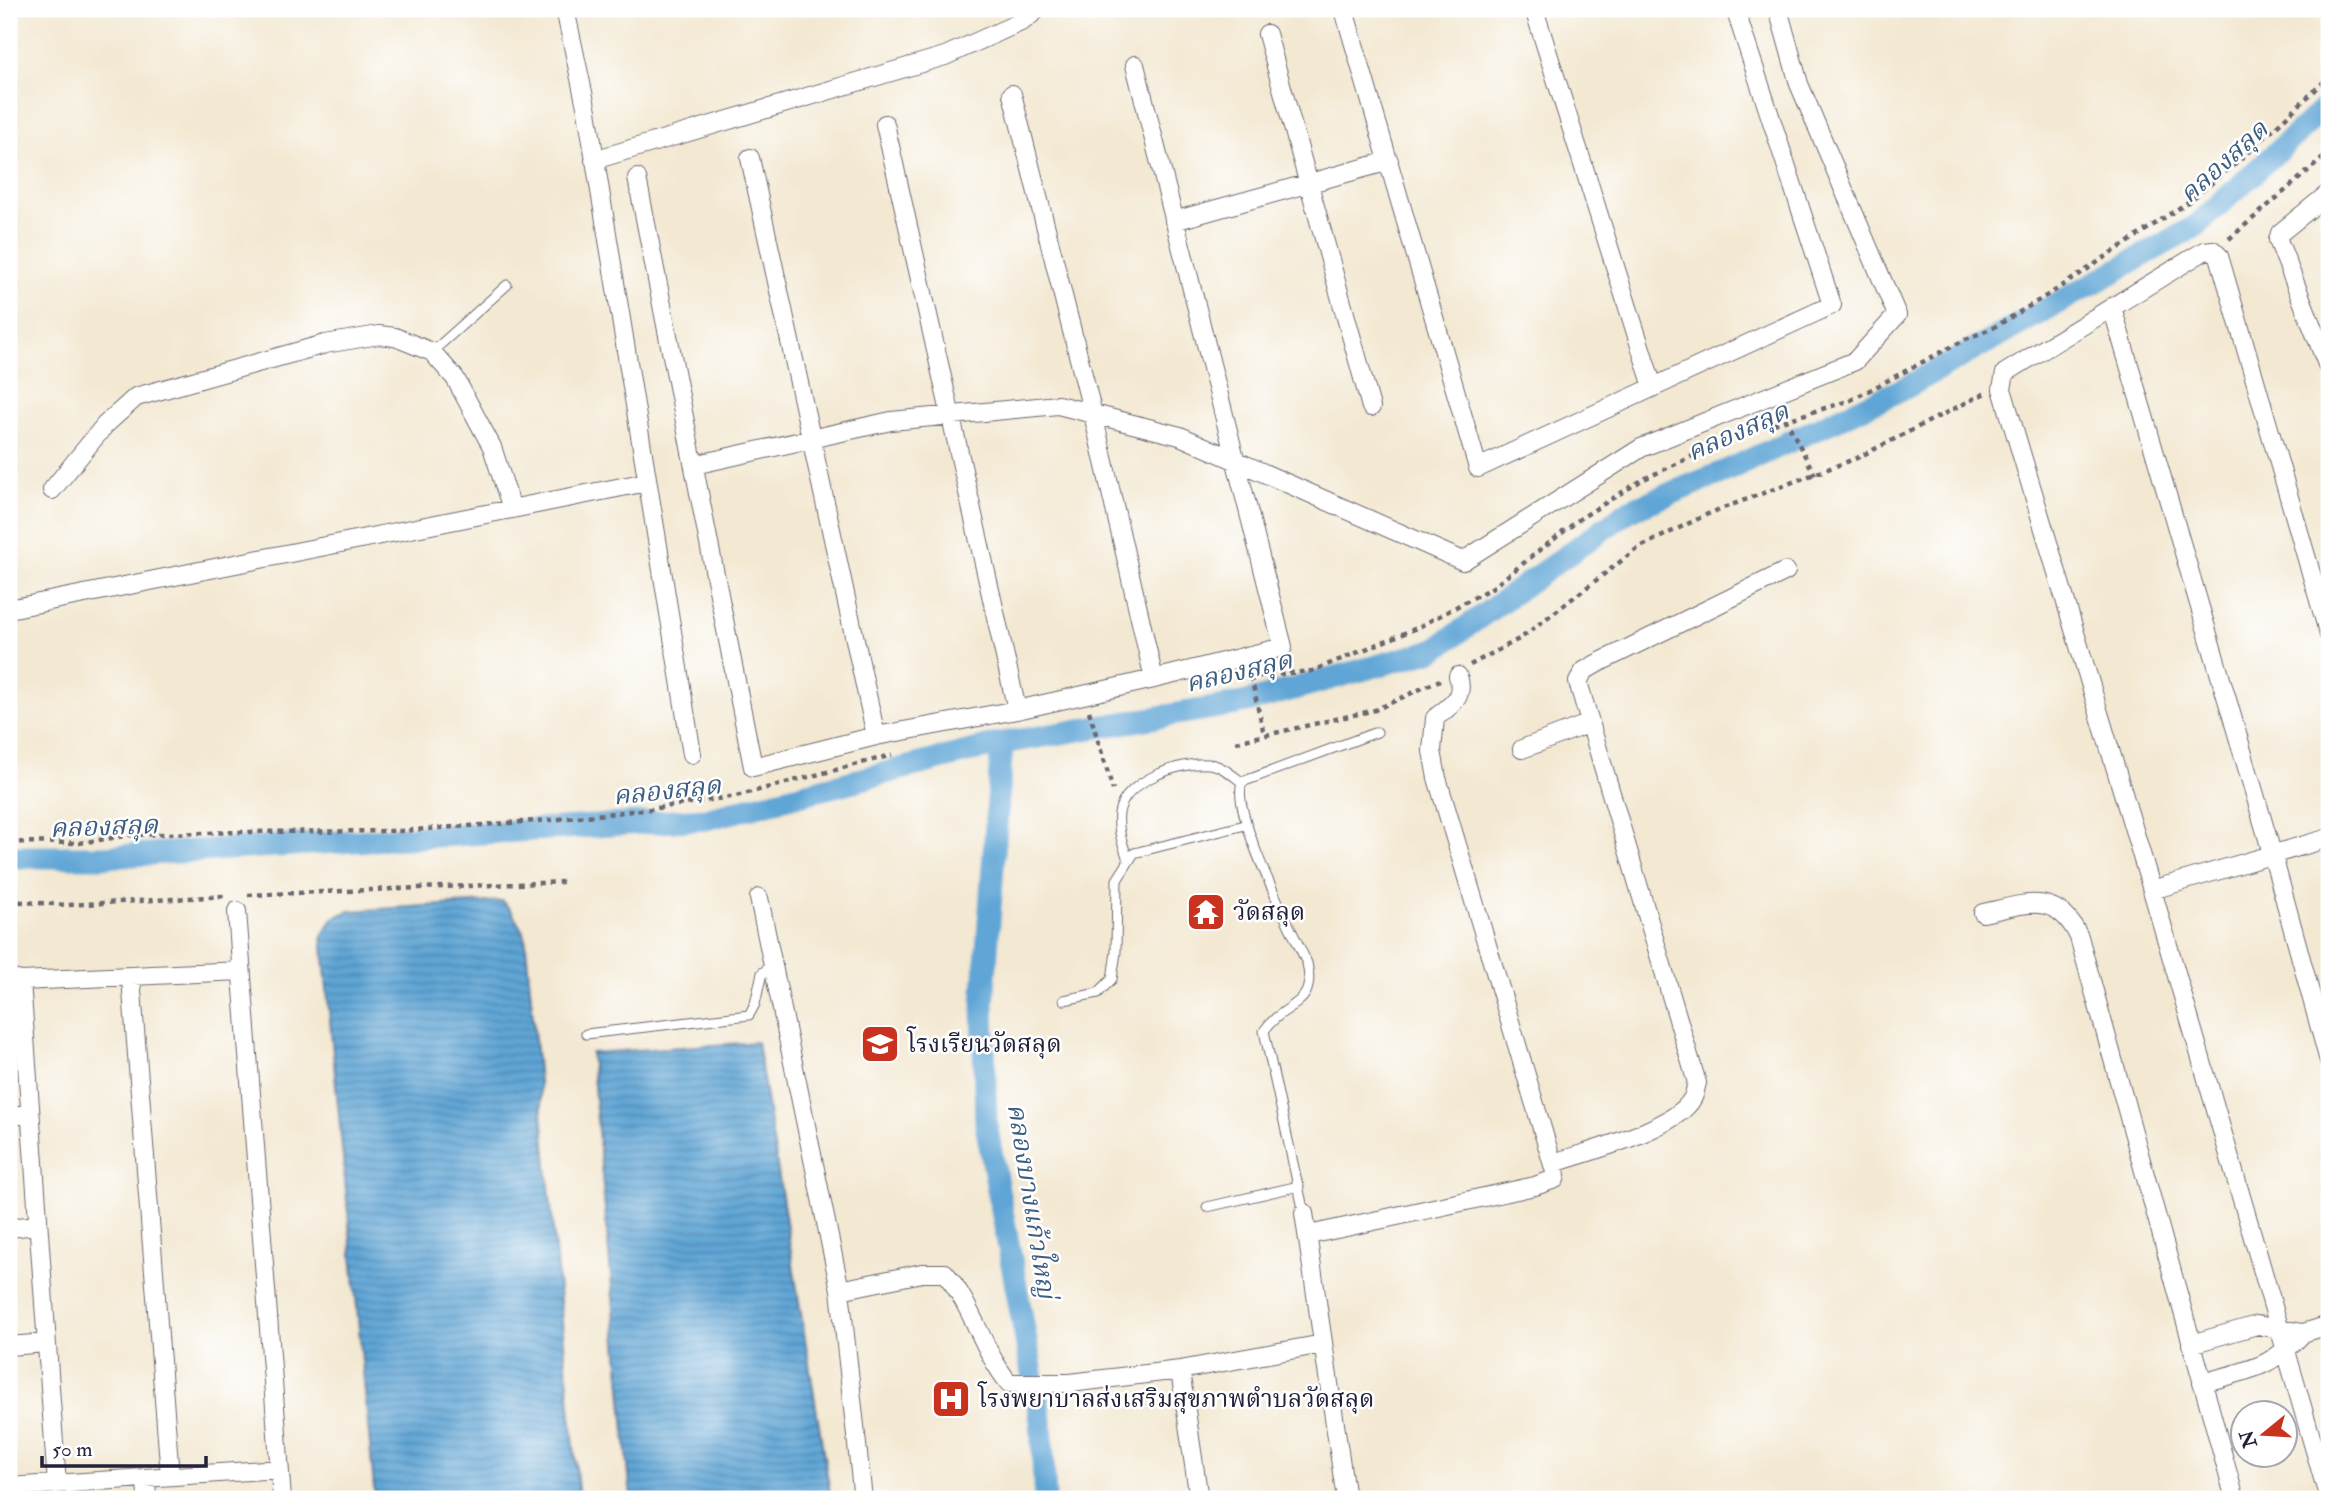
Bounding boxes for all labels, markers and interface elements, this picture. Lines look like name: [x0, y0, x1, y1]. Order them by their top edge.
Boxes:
water label: คลองสลุด: [2173, 113, 2276, 210]
water label: คลองสลุด: [1682, 395, 1795, 469]
water label: คลองสลุด: [1183, 644, 1297, 700]
water label: คลองสลุด: [611, 769, 724, 813]
water label: คลองสลุด: [49, 809, 160, 845]
temple icon: วัดสลุด: [1185, 891, 1227, 933]
place label: วัดสลุด: [1233, 897, 1305, 928]
school or university icon: โรงเรียนวัดสลุด: [859, 1023, 901, 1065]
place label: โรงเรียนวัดสลุด: [906, 1026, 1062, 1060]
water label: คลองบางแก้วใหญ่: [1000, 1101, 1066, 1305]
hospital icon: โรงพยาบาลส่งเสริมสุขภาพตำบลวัดสลุด: [930, 1378, 972, 1420]
place label: โรงพยาบาลส่งเสริมสุขภาพตำบลวัดสลุด: [977, 1381, 1374, 1415]
north arrow: [2230, 1400, 2300, 1470]
scale bar: [42, 1424, 206, 1468]
text: N: [2234, 1426, 2263, 1452]
text: 50 m: [52, 1436, 93, 1463]

